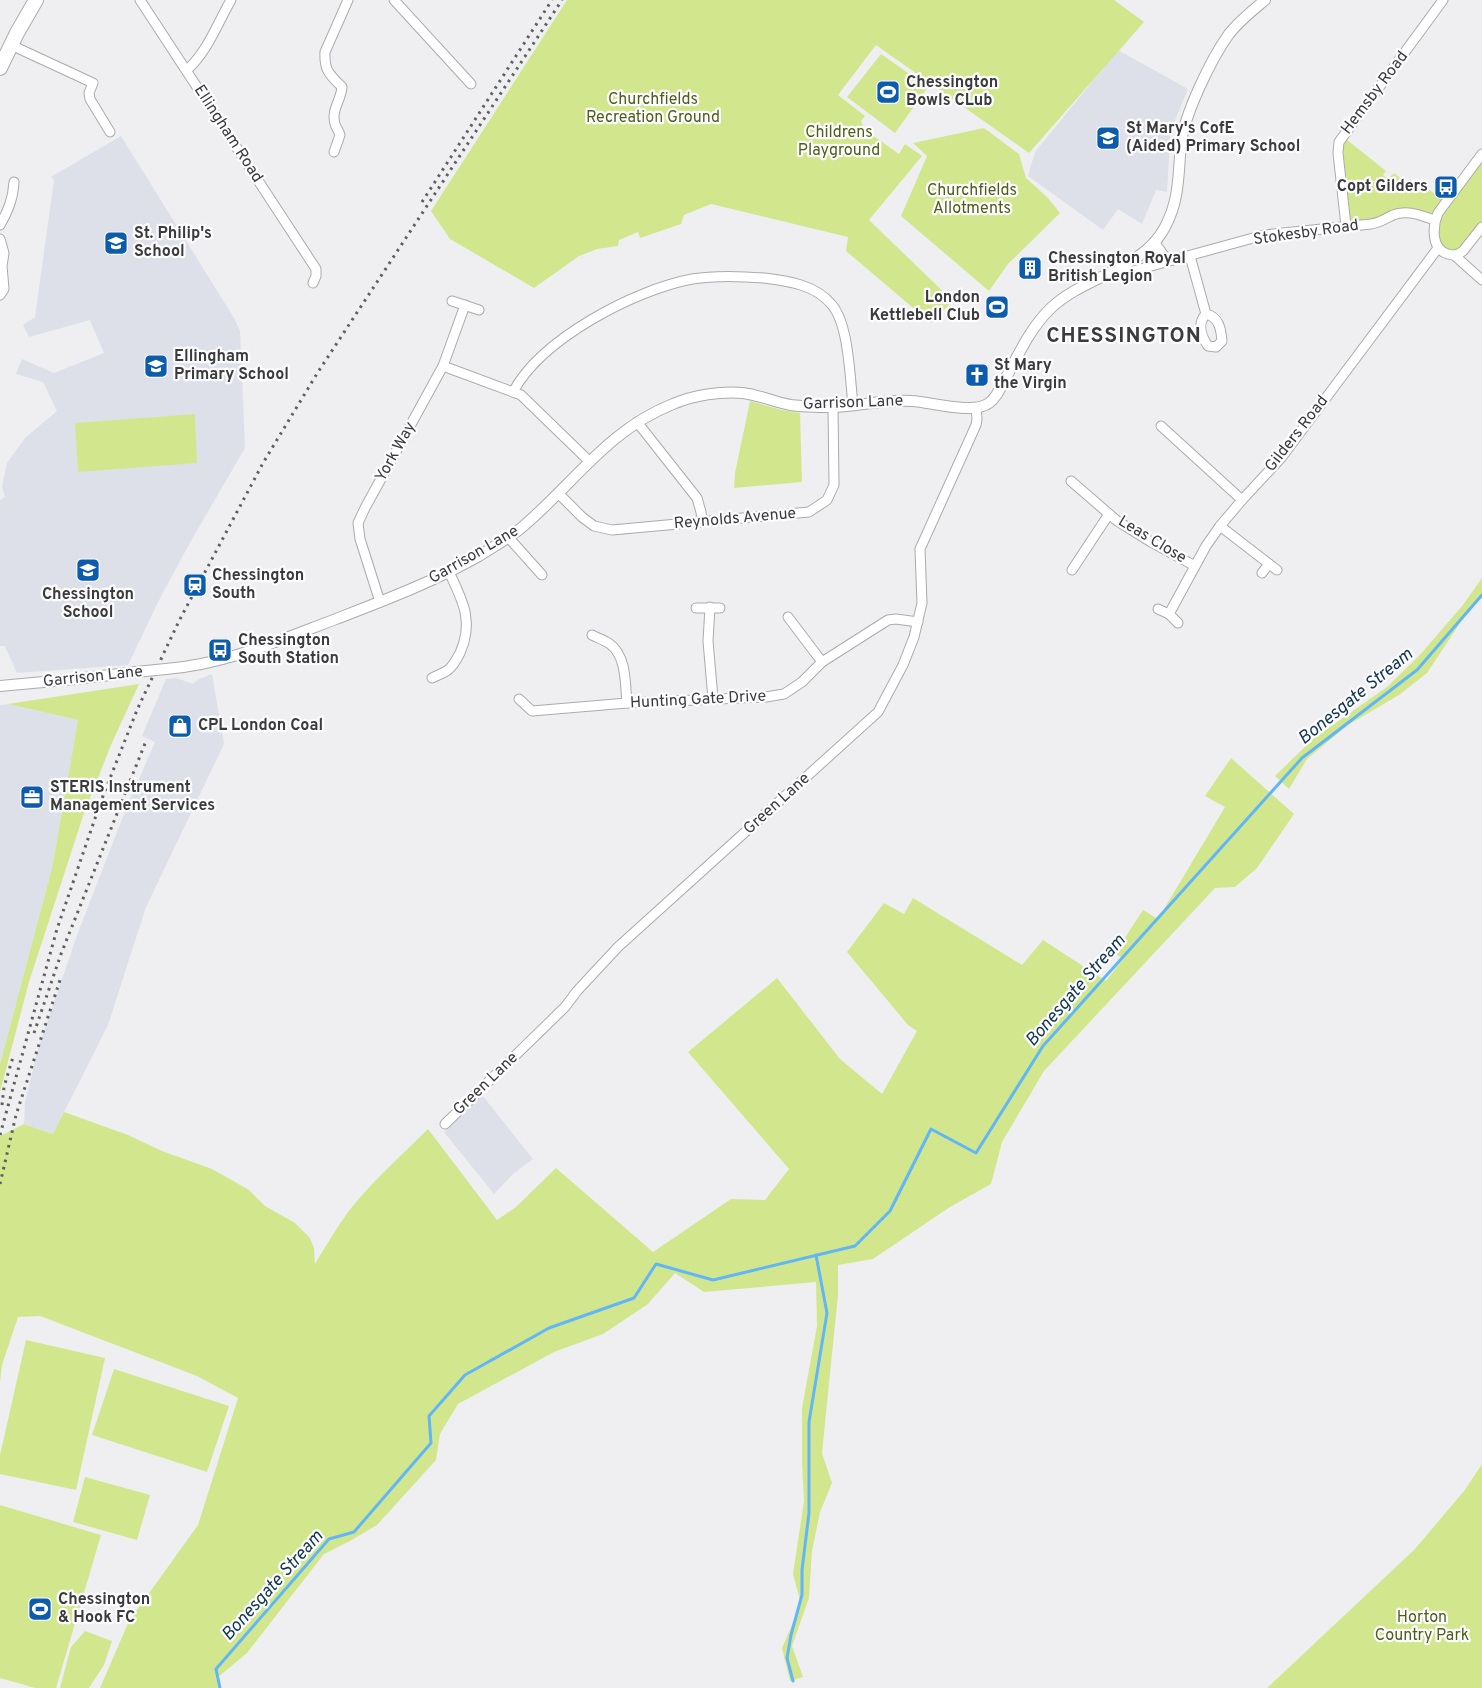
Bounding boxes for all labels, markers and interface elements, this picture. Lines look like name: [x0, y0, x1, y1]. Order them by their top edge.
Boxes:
street label: Hemsby Road: [1337, 47, 1413, 139]
place label: Chessington Bowls CLub: [906, 73, 998, 111]
sports icon: Chessington Bowls CLub: [875, 79, 901, 105]
street label: Ellingham Road: [189, 81, 267, 187]
park label: Churchfields Recreation Ground: [586, 90, 720, 128]
place label: St Mary's CofE (Aided) Primary School: [1126, 119, 1300, 157]
park label: Childrens Playground: [798, 123, 880, 161]
school or university icon: St Mary's CofE (Aided) Primary School: [1095, 125, 1121, 151]
bus stop icon: Copt Gilders: [1433, 174, 1459, 200]
place label: Copt Gilders: [1337, 177, 1428, 197]
park label: Churchfields Allotments: [927, 181, 1017, 219]
street label: Stokesby Road: [1252, 216, 1360, 250]
place label: St. Philip's School: [134, 224, 212, 262]
school or university icon: St. Philip's School: [103, 230, 129, 256]
place label: Chessington Royal British Legion: [1048, 249, 1186, 287]
building icon: Chessington Royal British Legion: [1017, 255, 1043, 281]
place label: London Kettlebell Club: [869, 288, 980, 326]
sports icon: London Kettlebell Club: [984, 294, 1010, 320]
district label: CHESSINGTON: [1046, 323, 1202, 350]
place label: Ellingham Primary School: [174, 347, 289, 385]
school or university icon: Ellingham Primary School: [143, 353, 169, 379]
place label: St Mary the Virgin: [994, 356, 1067, 394]
church icon: St Mary the Virgin: [964, 362, 990, 388]
street label: Garrison Lane: [802, 391, 904, 415]
street label: Gilders Road: [1261, 392, 1333, 476]
street label: York Way: [371, 418, 421, 486]
street label: Reynolds Avenue: [673, 504, 797, 534]
street label: Leas Close: [1114, 512, 1190, 568]
street label: Garrison Lane: [426, 521, 522, 589]
school or university icon: Chessington School: [75, 557, 101, 583]
place label: Chessington South: [212, 566, 304, 604]
station icon: Chessington South: [182, 572, 208, 598]
place label: Chessington School: [42, 585, 134, 623]
place label: Chessington South Station: [238, 631, 339, 669]
bus stop icon: Chessington South Station: [207, 637, 233, 663]
water label: Bonesgate Stream: [1294, 643, 1418, 750]
street label: Garrison Lane: [42, 662, 144, 692]
street label: Hunting Gate Drive: [629, 686, 767, 714]
shop icon: CPL London Coal: [167, 713, 193, 739]
place label: CPL London Coal: [198, 716, 323, 736]
street label: Green Lane: [740, 769, 814, 839]
place label: STERIS Instrument Management Services: [50, 778, 215, 816]
office icon: STERIS Instrument Management Services: [19, 784, 45, 810]
water label: Bonesgate Stream: [1021, 930, 1131, 1052]
street label: Green Lane: [449, 1048, 523, 1120]
water label: Bonesgate Stream: [217, 1526, 329, 1646]
place label: Chessington & Hook FC: [58, 1590, 150, 1628]
sports icon: Chessington & Hook FC: [27, 1596, 53, 1622]
park label: Horton Country Park: [1375, 1608, 1469, 1646]

